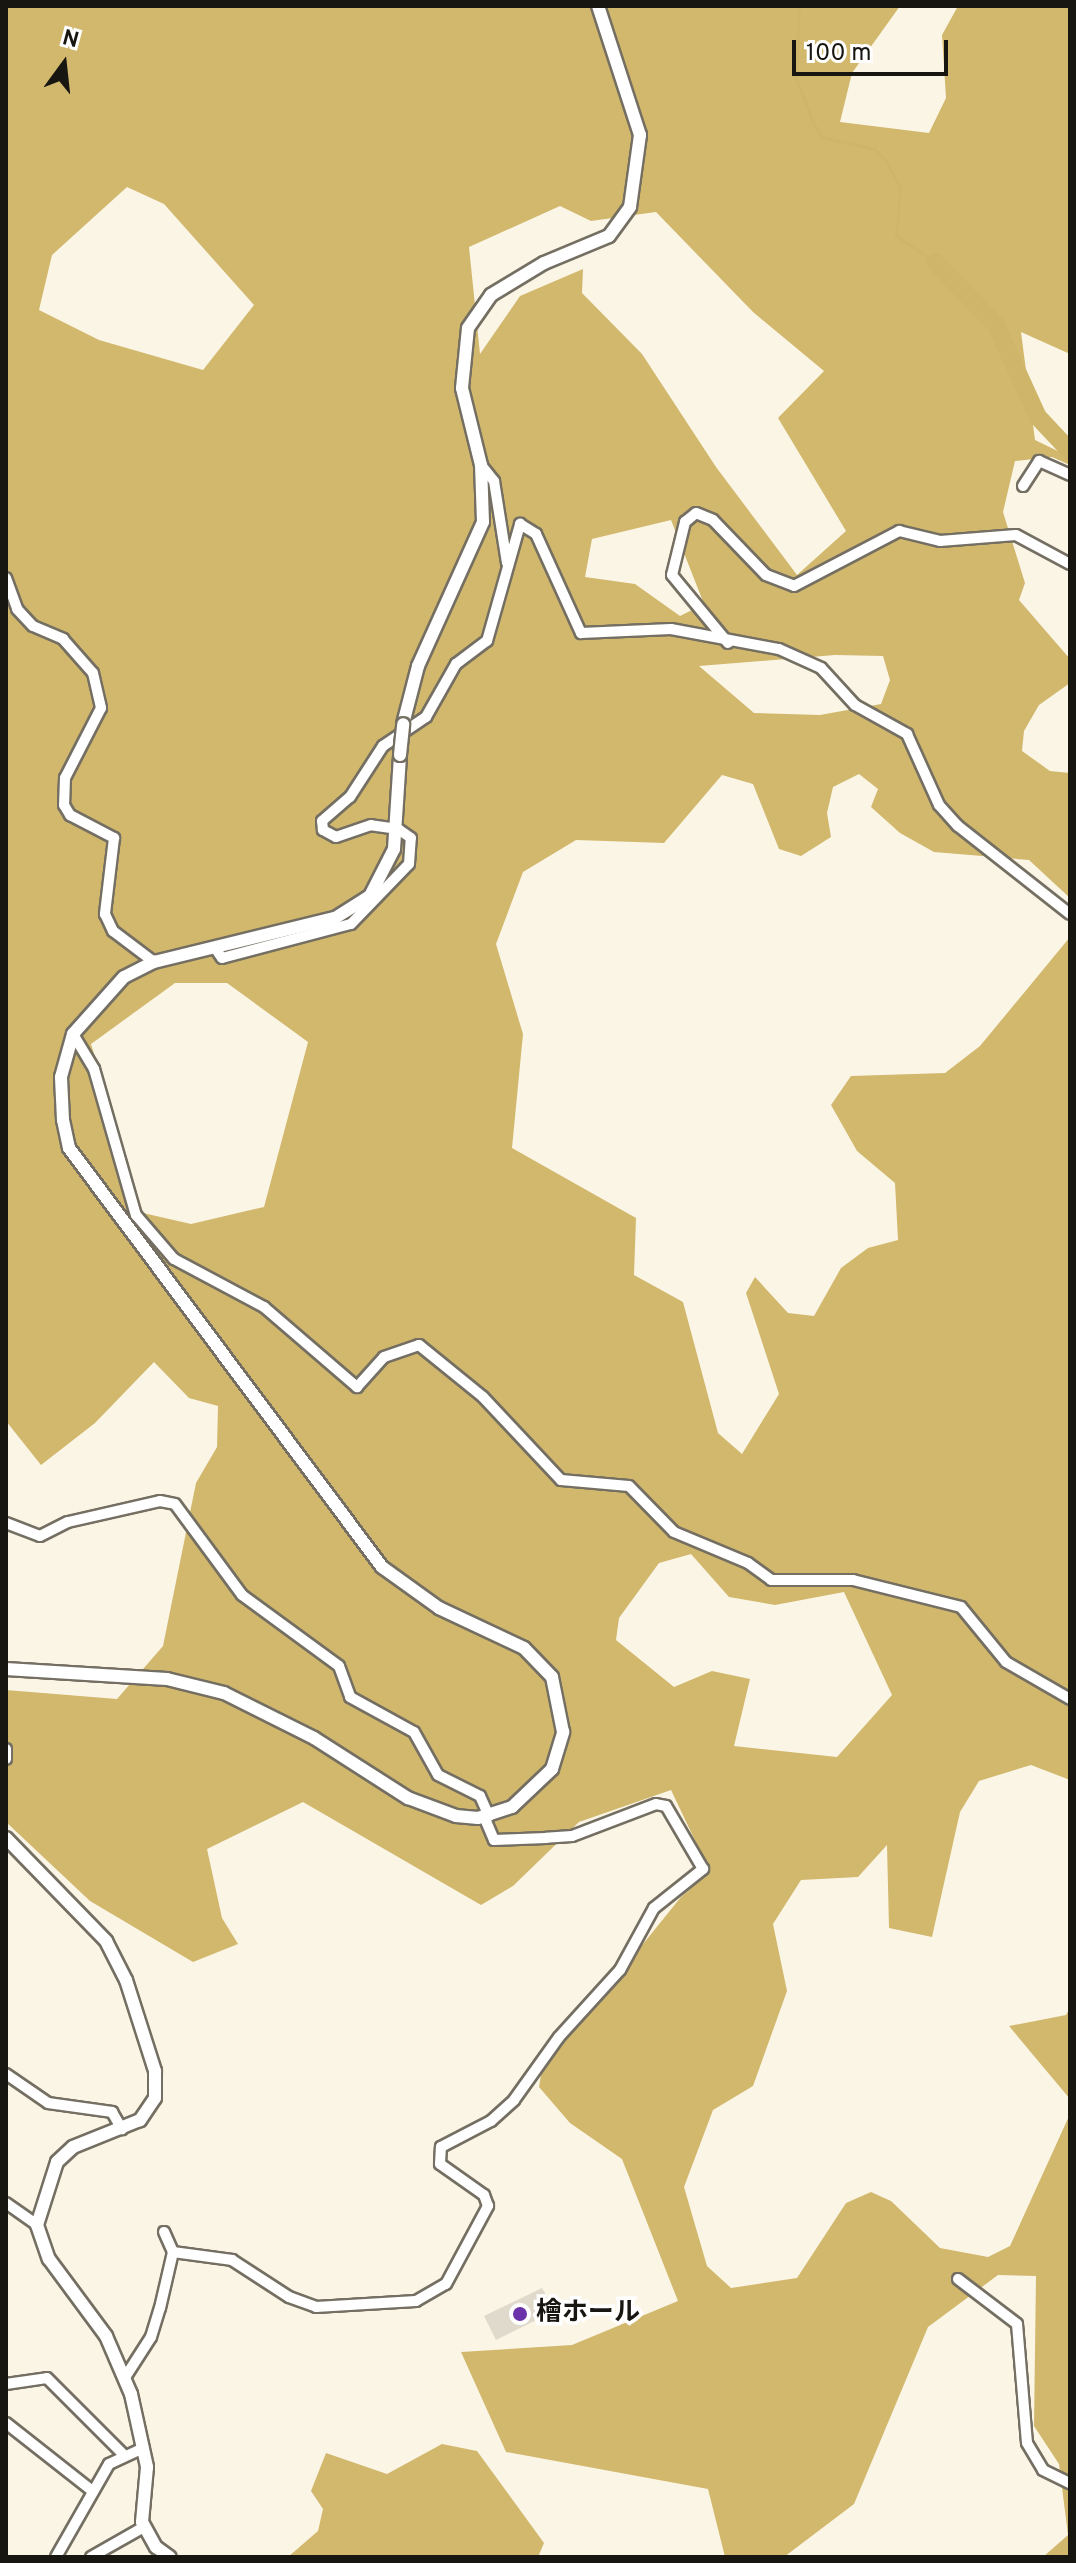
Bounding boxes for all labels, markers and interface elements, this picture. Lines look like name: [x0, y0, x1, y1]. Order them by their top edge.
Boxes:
north arrow: [24, 24, 104, 104]
scale bar: [796, 24, 952, 74]
text: N: [59, 25, 81, 55]
text: 100 m: [806, 39, 872, 69]
place label: 檜ホール: [536, 2298, 640, 2330]
marker: 檜ホール: [511, 2305, 529, 2323]

